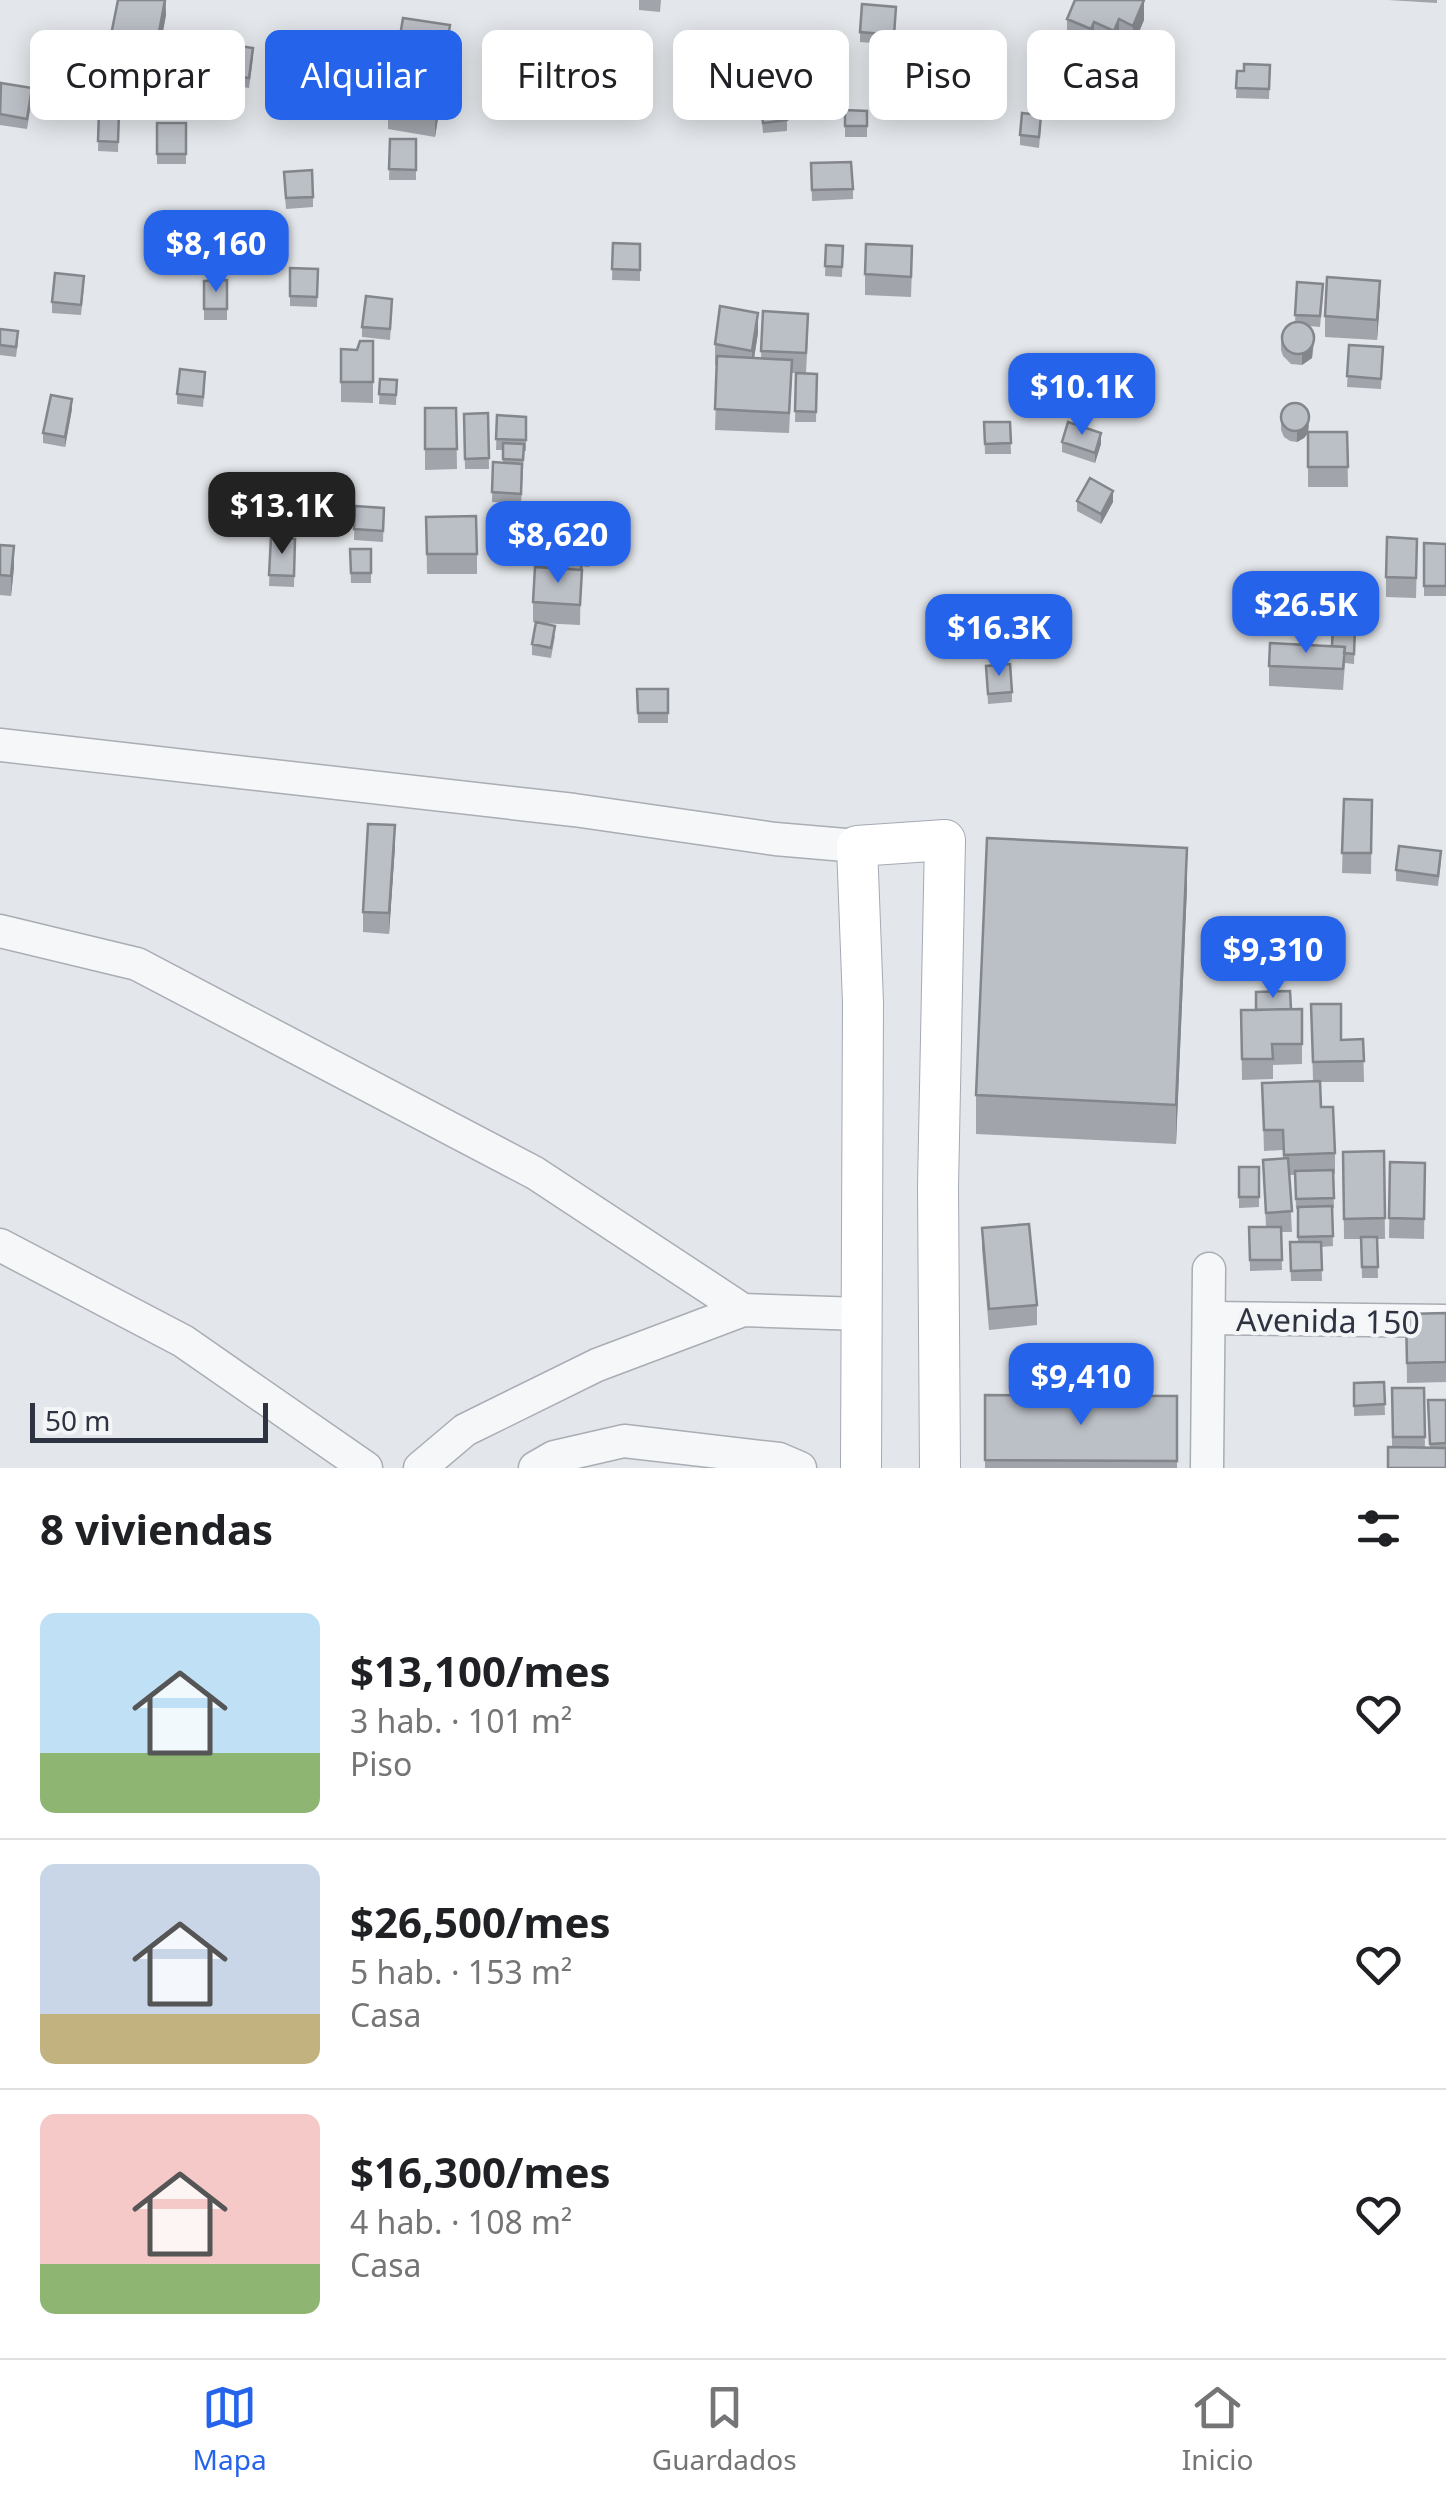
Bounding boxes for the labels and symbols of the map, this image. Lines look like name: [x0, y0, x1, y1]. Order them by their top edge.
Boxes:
pin: $8,160: [135, 210, 297, 295]
pin: $10.1K: [1001, 353, 1163, 438]
pin: $13.1K: [201, 472, 363, 557]
pin: $8,620: [477, 501, 639, 586]
pin: $26.5K: [1225, 571, 1387, 656]
pin: $16.3K: [918, 594, 1080, 679]
pin: $9,310: [1192, 916, 1354, 1001]
street label: Avenida 150: [1236, 1297, 1420, 1343]
pin: $9,410: [1000, 1343, 1162, 1428]
scale bar: [30, 1398, 268, 1442]

